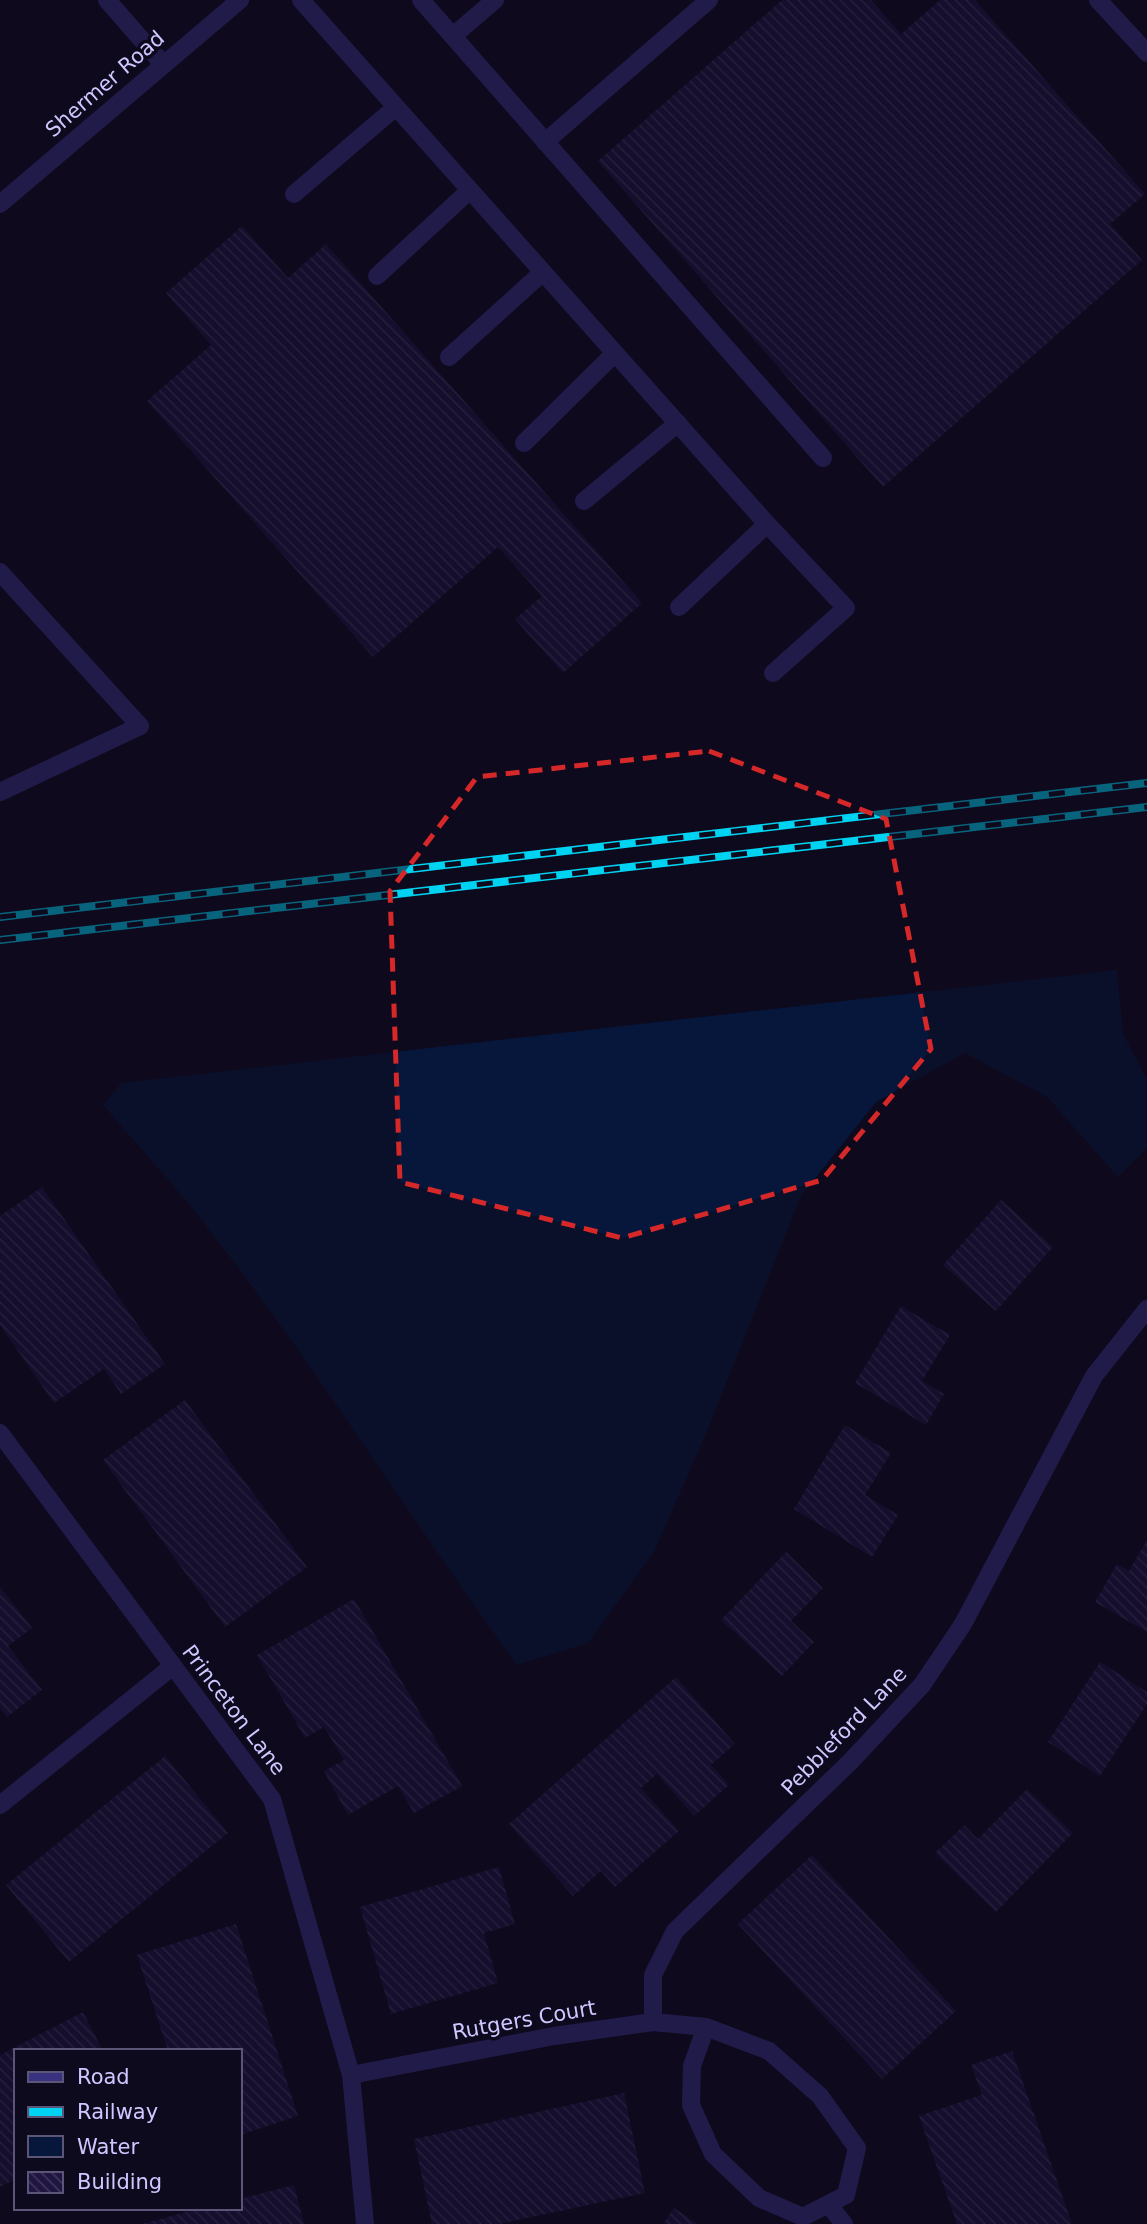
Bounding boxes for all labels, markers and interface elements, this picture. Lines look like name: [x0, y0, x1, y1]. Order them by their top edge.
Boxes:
street label: Shermer Road: [41, 26, 169, 142]
street label: Princeton Lane: [177, 1640, 291, 1780]
street label: Pebbleford Lane: [776, 1662, 912, 1800]
street label: Rutgers Court: [450, 1996, 598, 2044]
legend: [14, 2049, 242, 2210]
text: Road: [77, 2065, 130, 2089]
text: Railway: [77, 2100, 158, 2124]
text: Water: [77, 2135, 139, 2159]
text: Building: [77, 2170, 162, 2194]

